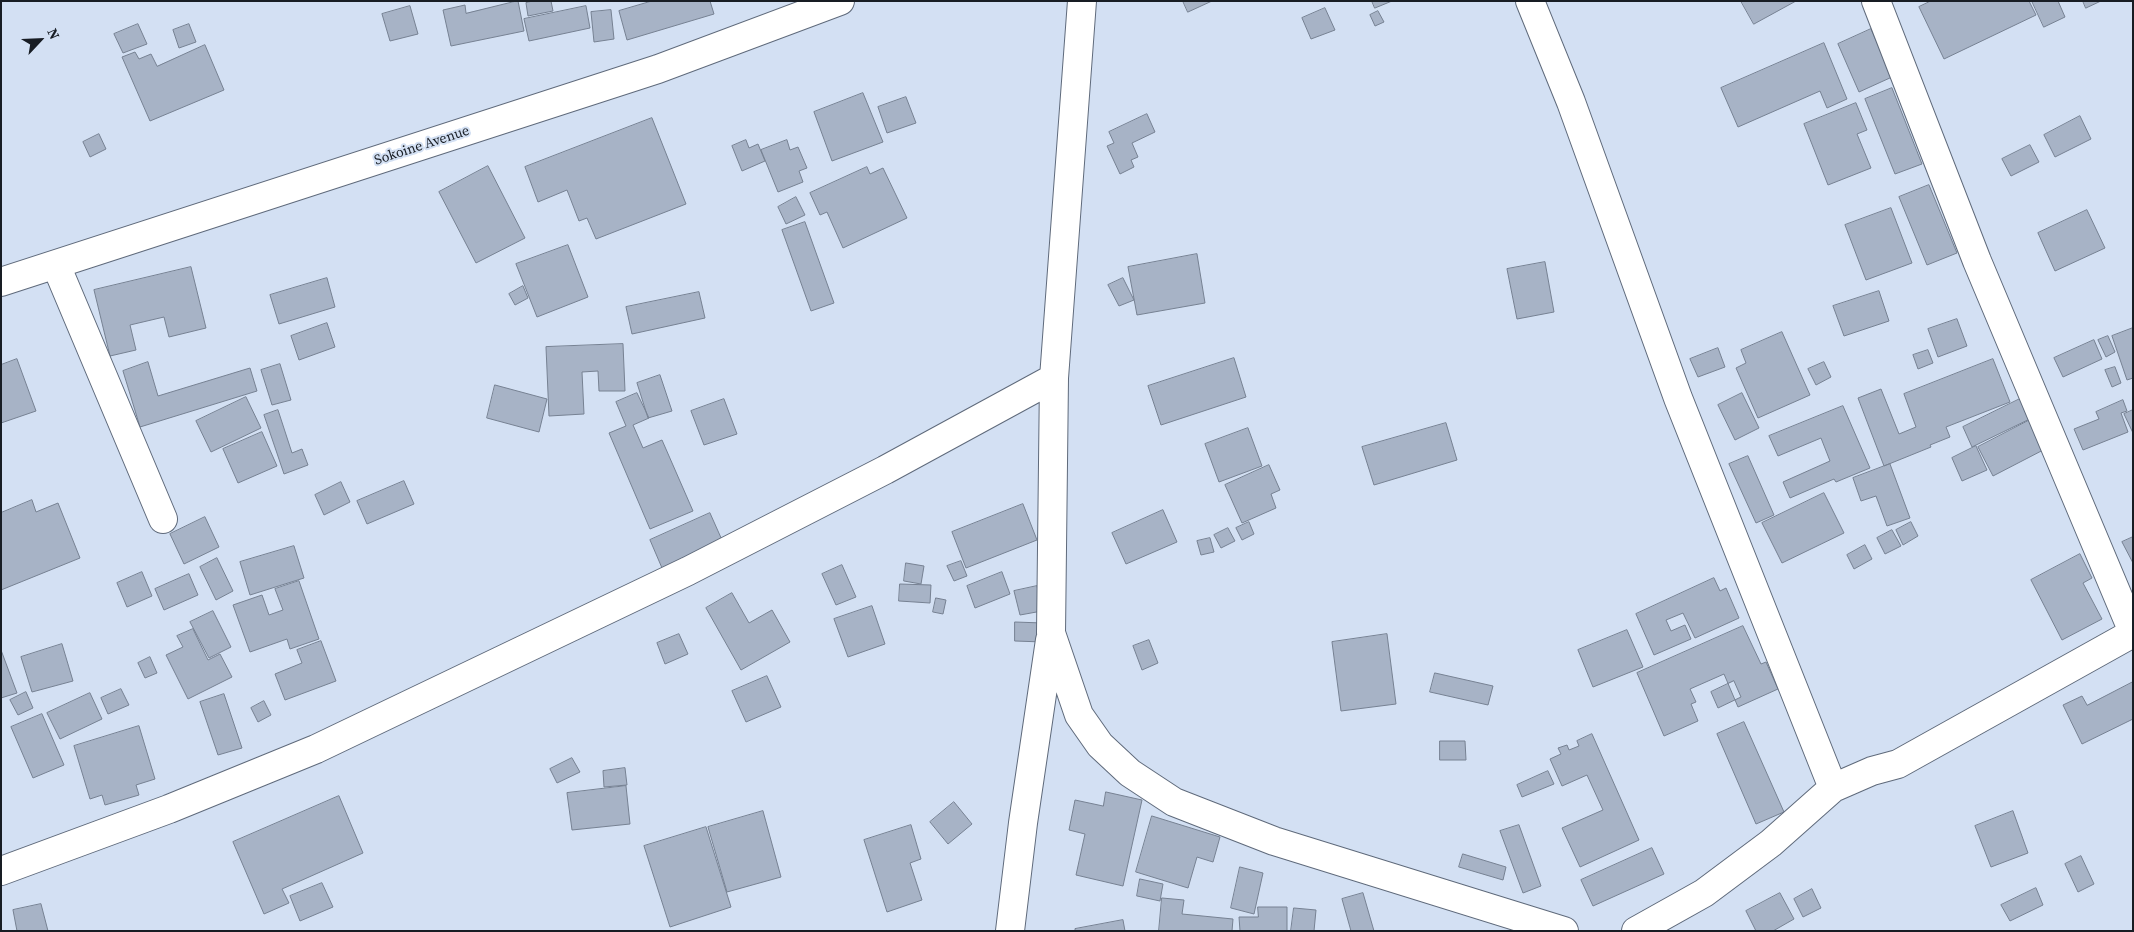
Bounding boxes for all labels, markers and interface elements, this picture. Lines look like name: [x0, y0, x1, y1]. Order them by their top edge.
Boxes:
north arrow: [15, 15, 65, 65]
text: N: [42, 25, 65, 43]
street label: Sokoine Avenue: [372, 123, 472, 169]

